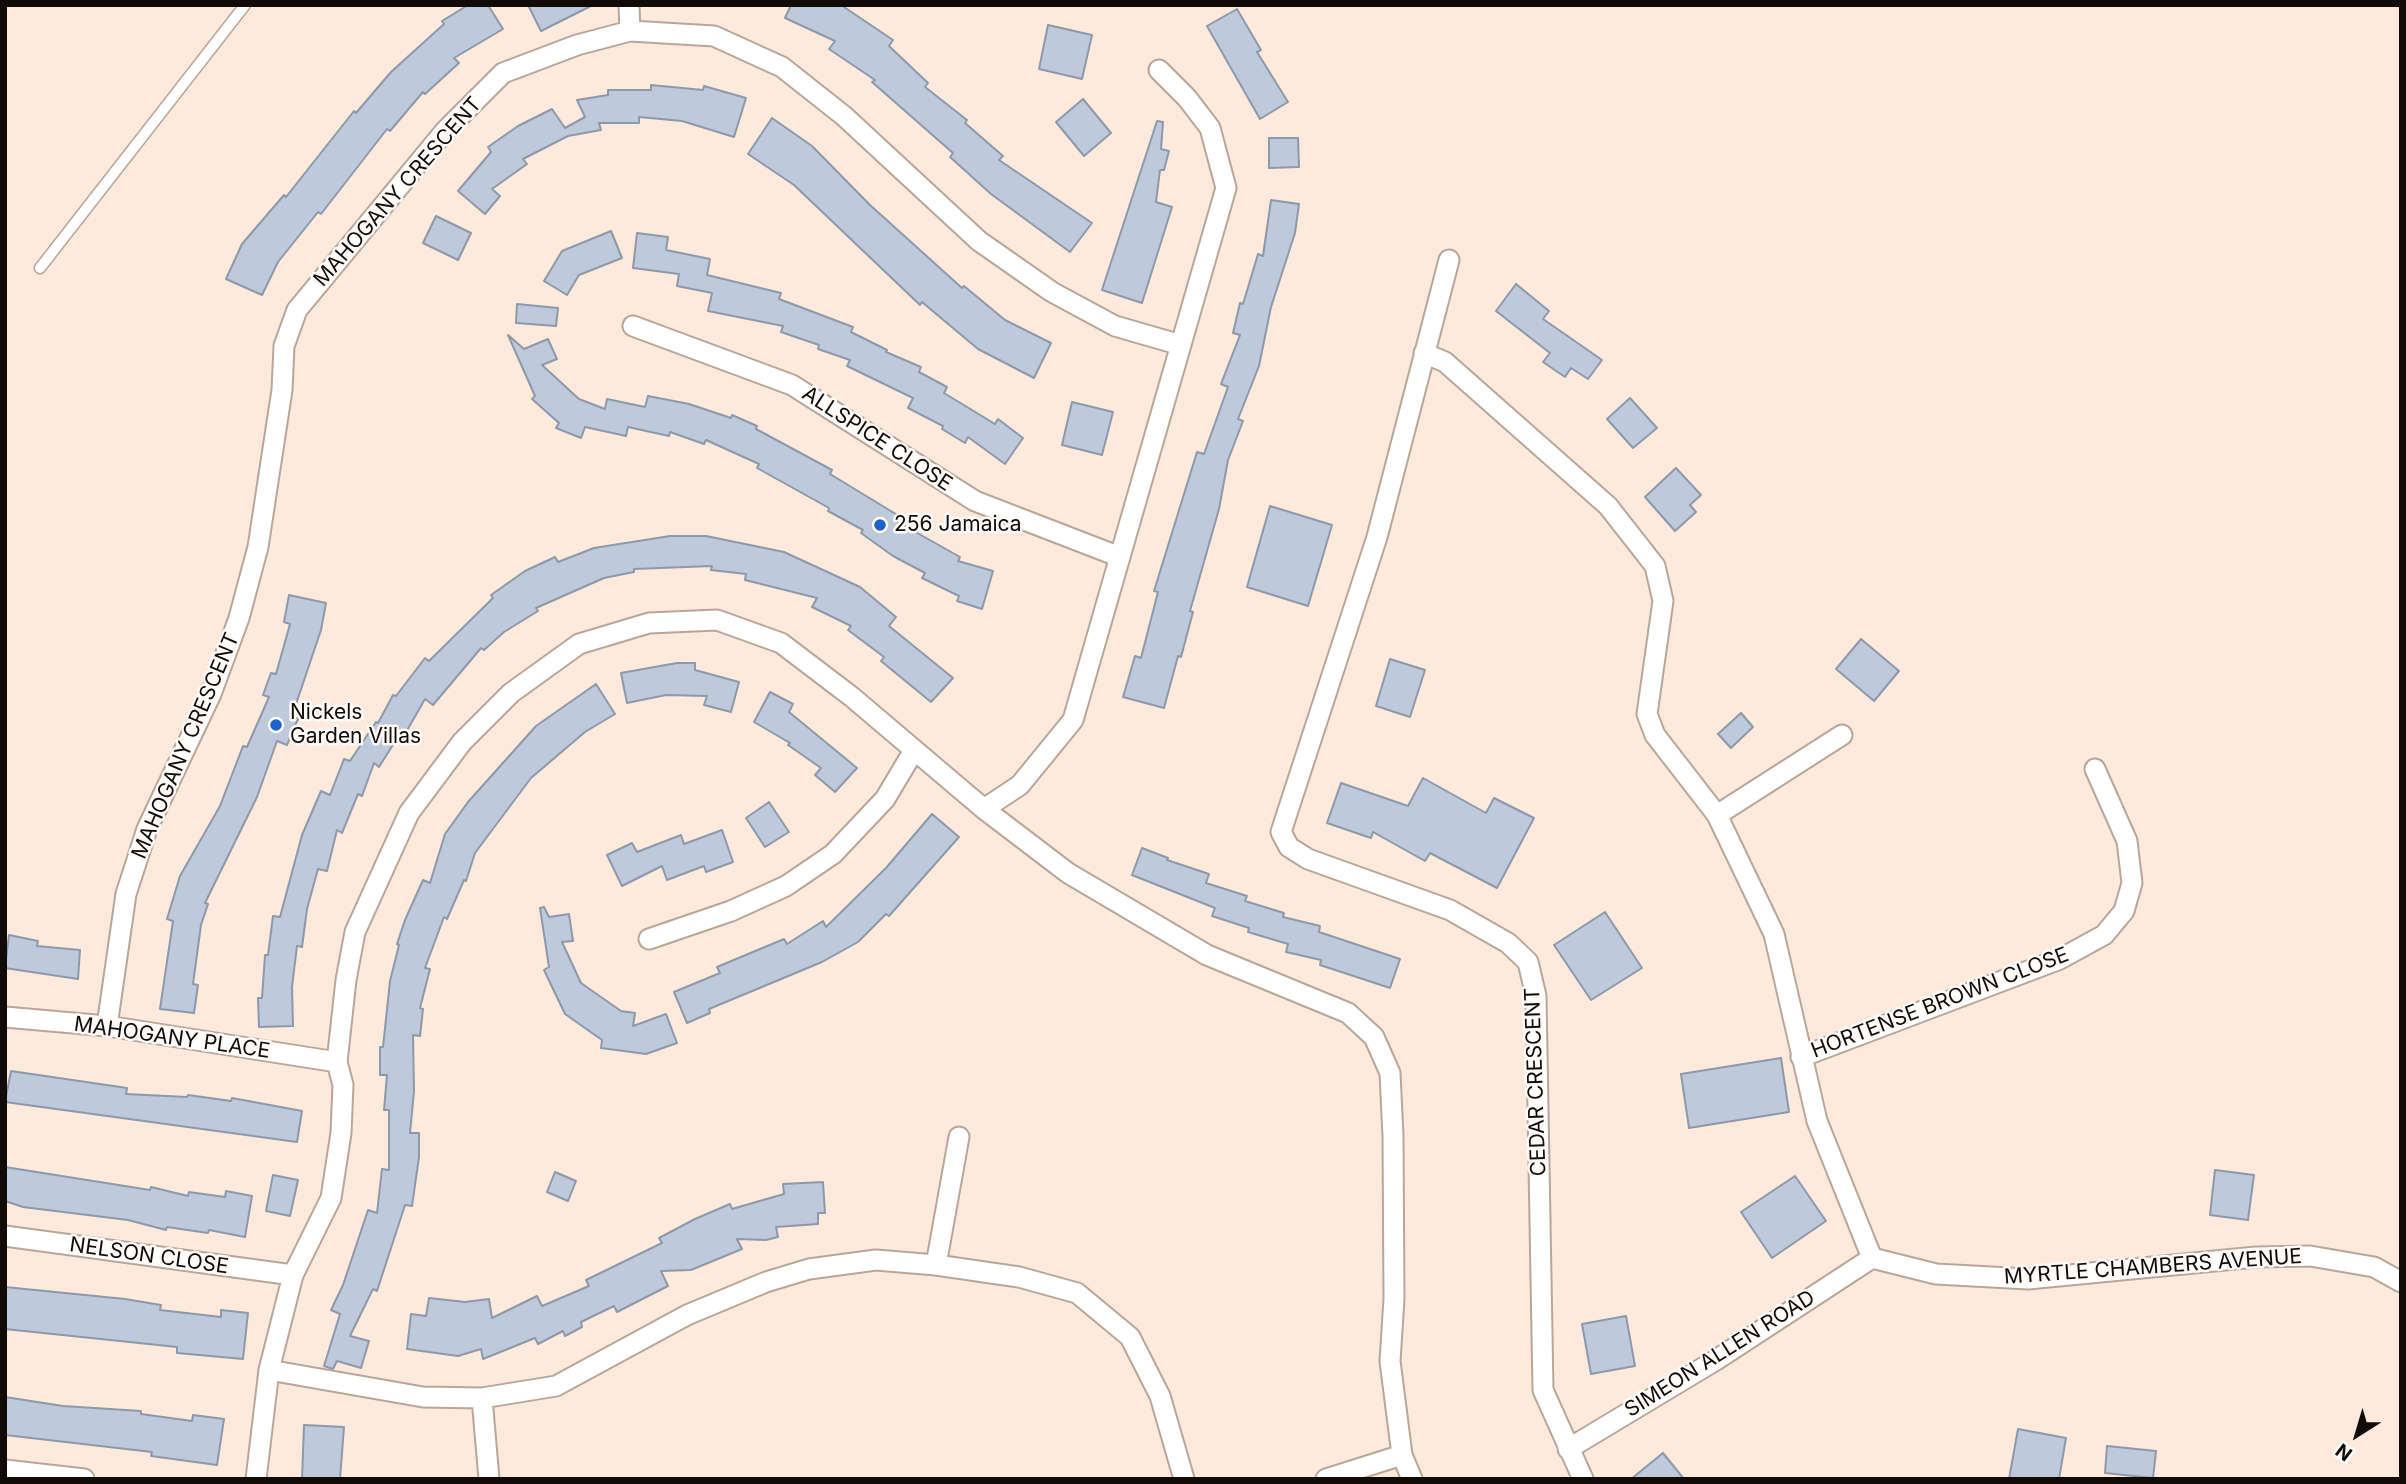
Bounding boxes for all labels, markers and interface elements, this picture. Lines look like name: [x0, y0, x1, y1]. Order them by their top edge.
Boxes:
street label: MAHOGANY CRESCENT: [309, 92, 487, 292]
street label: ALLSPICE CLOSE: [797, 381, 957, 497]
place label: 256 Jamaica: [894, 512, 1022, 538]
marker: 256 Jamaica: [872, 517, 888, 533]
street label: MAHOGANY CRESCENT: [127, 629, 245, 863]
place label: Nickels Garden Villas: [290, 700, 421, 750]
marker: Nickels Garden Villas: [268, 717, 284, 733]
street label: HORTENSE BROWN CLOSE: [1808, 942, 2072, 1064]
street label: CEDAR CRESCENT: [1520, 987, 1552, 1177]
street label: MAHOGANY PLACE: [72, 1012, 272, 1064]
street label: NELSON CLOSE: [68, 1232, 230, 1280]
street label: MYRTLE CHAMBERS AVENUE: [2003, 1244, 2303, 1290]
street label: SIMEON ALLEN ROAD: [1620, 1285, 1820, 1423]
north arrow: [2322, 1400, 2392, 1470]
text: N: [2331, 1439, 2357, 1466]

